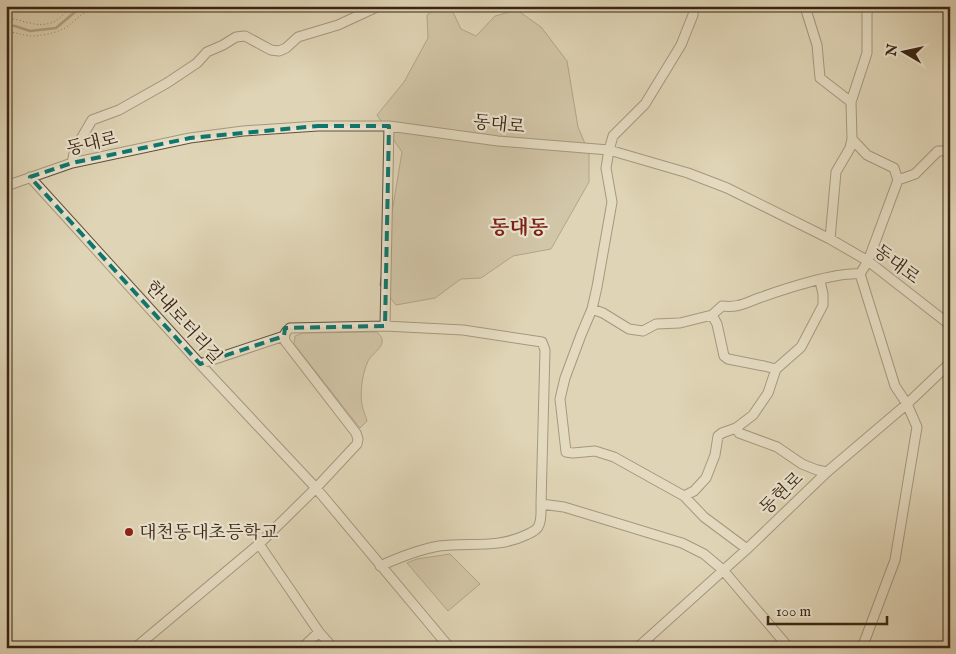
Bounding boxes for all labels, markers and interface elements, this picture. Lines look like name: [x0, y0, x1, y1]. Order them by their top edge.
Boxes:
north arrow: [878, 28, 928, 78]
text: N: [882, 43, 902, 59]
street label: 동대로: [472, 111, 526, 140]
street label: 동대로: [64, 127, 120, 162]
district label: 동대동: [490, 216, 549, 241]
street label: 동대로: [868, 240, 924, 290]
street label: 한내로터리길: [139, 277, 226, 369]
street label: 동현로: [755, 468, 809, 520]
place label: 대천동대초등학교: [139, 522, 279, 545]
marker: 대천동대초등학교: [123, 526, 135, 538]
scale bar: [768, 594, 887, 626]
text: 100 m: [776, 602, 812, 621]

